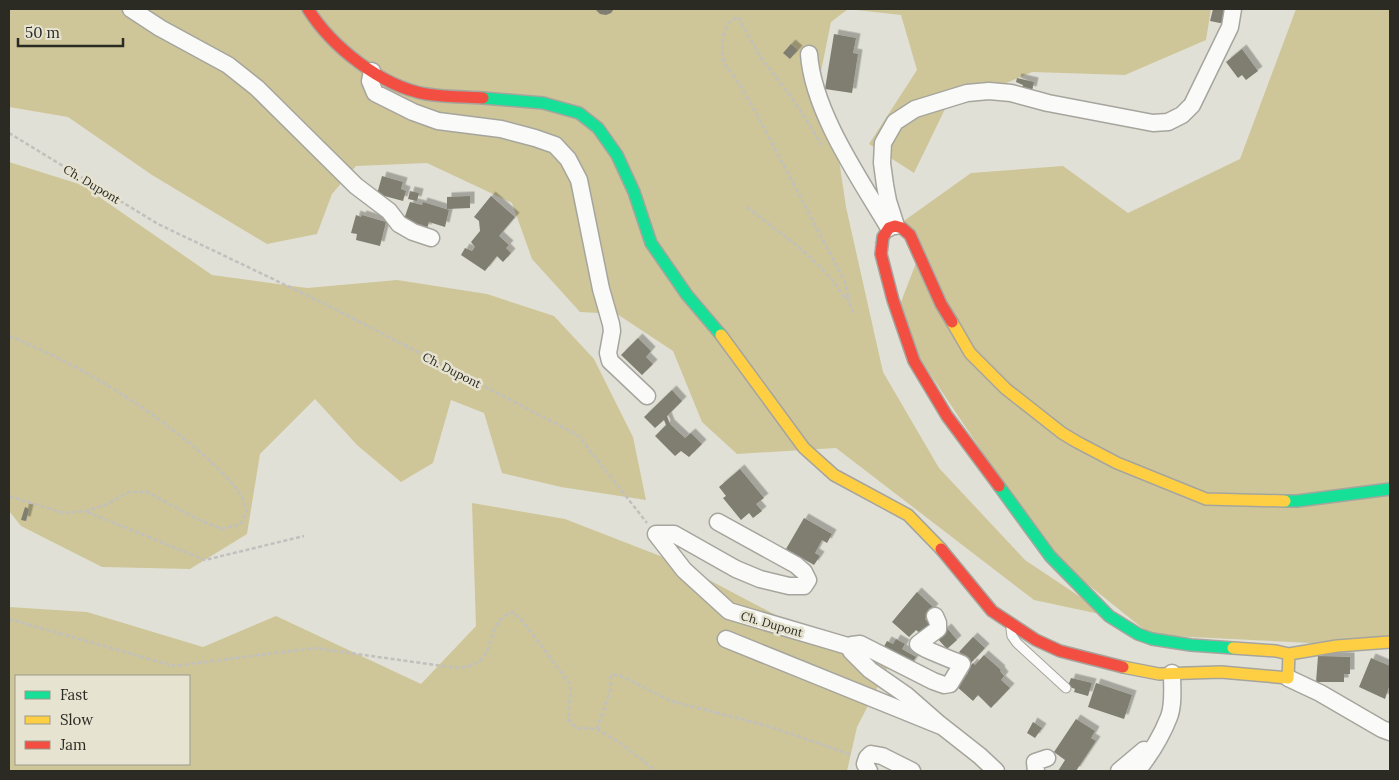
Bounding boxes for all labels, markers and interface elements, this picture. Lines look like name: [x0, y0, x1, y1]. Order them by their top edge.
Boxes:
scale bar: [18, 15, 122, 47]
text: 50 m: [25, 23, 60, 42]
street label: Ch. Dupont: [61, 161, 124, 207]
street label: Ch. Dupont: [420, 349, 484, 391]
street label: Ch. Dupont: [739, 608, 805, 640]
legend: [15, 675, 190, 765]
text: Fast: [60, 685, 88, 704]
text: Slow: [60, 710, 93, 729]
text: Jam: [59, 735, 87, 754]

